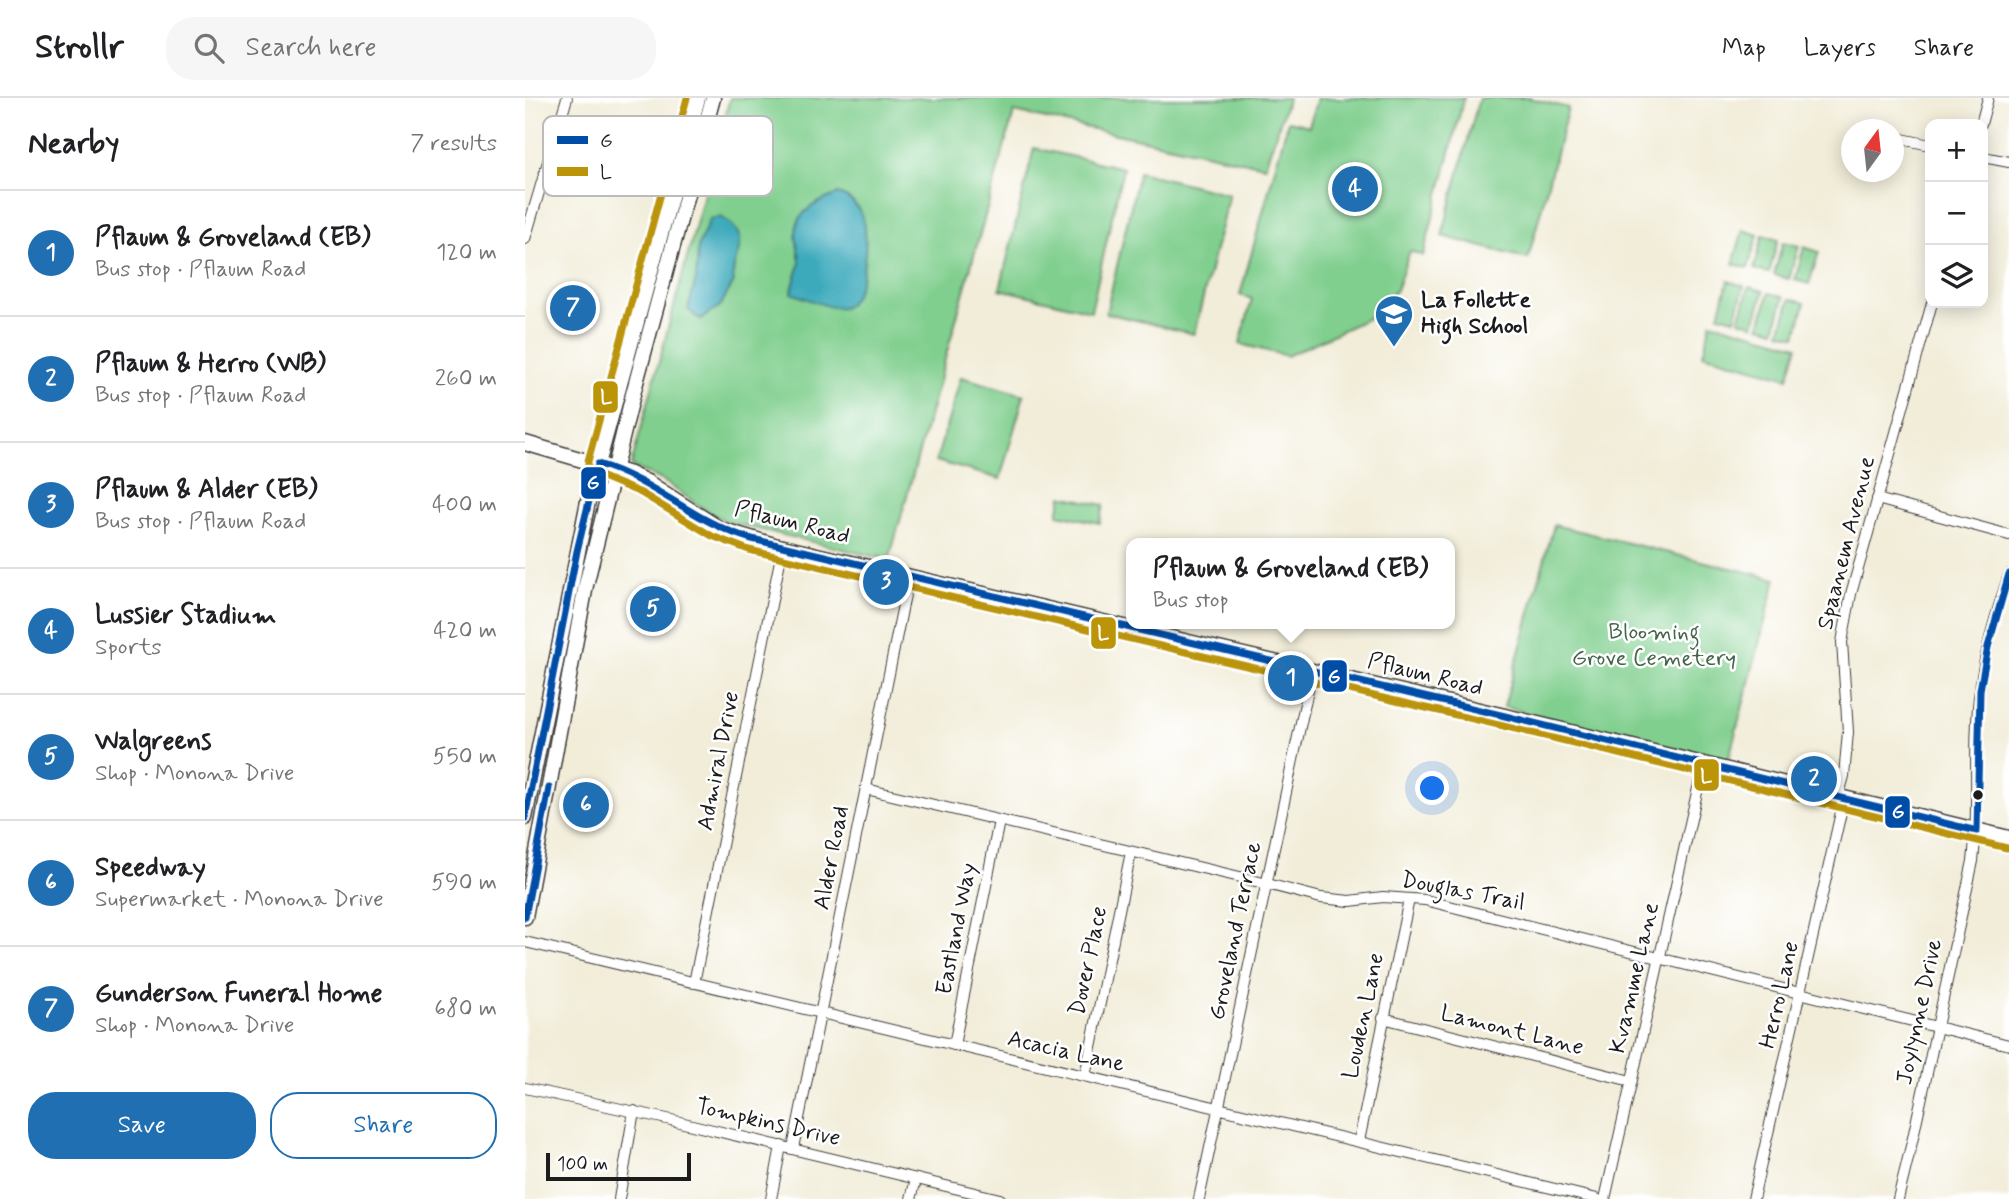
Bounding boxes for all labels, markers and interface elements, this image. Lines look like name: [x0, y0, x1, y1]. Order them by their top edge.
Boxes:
search box: [166, 17, 656, 80]
text: Strollr: [35, 26, 124, 70]
icon: search: [190, 29, 228, 67]
text: Search here: [246, 31, 377, 65]
text: Map: [1722, 33, 1766, 64]
text: Layers: [1804, 33, 1876, 64]
text: Share: [1914, 33, 1974, 64]
legend: [543, 116, 773, 196]
north arrow: [1841, 119, 1904, 182]
map controls: [1925, 119, 1988, 308]
button: +: [1925, 119, 1988, 182]
text: Nearby: [28, 124, 119, 163]
text: 7 results: [410, 129, 497, 159]
text: G: [600, 129, 613, 154]
text: L: [600, 160, 612, 185]
pin: 4: [1332, 163, 1378, 215]
button: −: [1925, 182, 1988, 245]
text: Pflaum & Groveland (EB): [95, 221, 371, 255]
text: 1: [46, 238, 56, 268]
text: 120 m: [436, 238, 497, 268]
button: layers: [1925, 245, 1988, 308]
text: Bus stop · Pflaum Road: [95, 255, 306, 285]
pin: 7: [550, 282, 596, 334]
place label: La Follette High School: [1421, 286, 1531, 345]
school or university icon: La Follette High School: [1373, 293, 1415, 348]
text: Pflaum & Herro (WB): [95, 347, 326, 381]
text: 2: [45, 364, 57, 394]
text: 260 m: [435, 364, 497, 394]
line badge: L: [592, 380, 619, 414]
text: Bus stop · Pflaum Road: [95, 381, 306, 411]
text: L: [600, 385, 612, 410]
street label: Spaanem Avenue: [1811, 453, 1883, 633]
line badge: G: [580, 466, 607, 500]
text: G: [587, 471, 600, 496]
text: Pflaum & Alder (EB): [95, 473, 318, 507]
text: 3: [46, 490, 56, 520]
text: 400 m: [432, 490, 497, 520]
street label: Pflaum Road: [731, 494, 853, 552]
text: Bus stop · Pflaum Road: [95, 507, 306, 537]
popup: [1126, 538, 1455, 629]
text: Pflaum & Groveland (EB): [1153, 552, 1428, 586]
pin: 3: [863, 556, 909, 608]
pin: 5: [630, 583, 676, 635]
text: Bus stop: [1153, 586, 1229, 616]
text: Lussier Stadium: [95, 599, 276, 633]
text: 4: [44, 616, 58, 646]
text: 420 m: [433, 616, 497, 646]
line badge: L: [1090, 616, 1117, 650]
park label: Blooming Grove Cemetery: [1572, 618, 1736, 674]
text: L: [1097, 621, 1109, 646]
text: Sports: [95, 633, 162, 663]
street label: Pflaum Road: [1364, 646, 1486, 704]
pin: 1: [1268, 652, 1314, 704]
line badge: G: [1321, 659, 1348, 693]
text: G: [1328, 665, 1341, 690]
street label: Admiral Drive: [691, 689, 747, 833]
text: Walgreens: [95, 725, 212, 759]
text: 5: [44, 742, 58, 772]
text: 550 m: [433, 742, 497, 772]
pin: 2: [1791, 753, 1837, 805]
line badge: L: [1693, 758, 1720, 792]
text: Shop · Monona Drive: [95, 759, 294, 789]
text: L: [1700, 764, 1712, 789]
your location: [1415, 771, 1449, 805]
pin: 6: [563, 779, 609, 831]
unlabelled marker: [1971, 788, 1985, 802]
line badge: G: [1884, 795, 1911, 829]
text: G: [1892, 800, 1905, 825]
street label: Alder Road: [807, 803, 857, 913]
street label: Groveland Terrace: [1202, 839, 1270, 1023]
text: Speedway: [95, 851, 206, 885]
street label: Eastland Way: [930, 861, 984, 997]
street label: Douglas Trail: [1398, 865, 1527, 921]
text: 6: [45, 868, 57, 898]
text: 590 m: [431, 868, 497, 898]
text: Supermarket · Monona Drive: [95, 885, 384, 915]
street label: Kvamme Lane: [1603, 900, 1667, 1056]
street label: Dover Place: [1063, 904, 1115, 1018]
street label: Joylynne Drive: [1890, 936, 1950, 1088]
street label: Herro Lane: [1753, 938, 1807, 1052]
street label: Louden Lane: [1336, 950, 1392, 1082]
text: Gunderson Funeral Home: [95, 977, 383, 1011]
text: 7: [44, 994, 58, 1024]
text: 680 m: [434, 994, 497, 1024]
street label: Lamont Lane: [1437, 999, 1587, 1063]
text: Shop · Monona Drive: [95, 1011, 294, 1041]
street label: Acacia Lane: [1004, 1024, 1128, 1080]
button: Save: [28, 1092, 256, 1159]
button: Share: [270, 1092, 497, 1159]
street label: Tompkins Drive: [693, 1092, 843, 1154]
scale bar: [546, 1150, 691, 1182]
text: 100 m: [557, 1152, 608, 1177]

